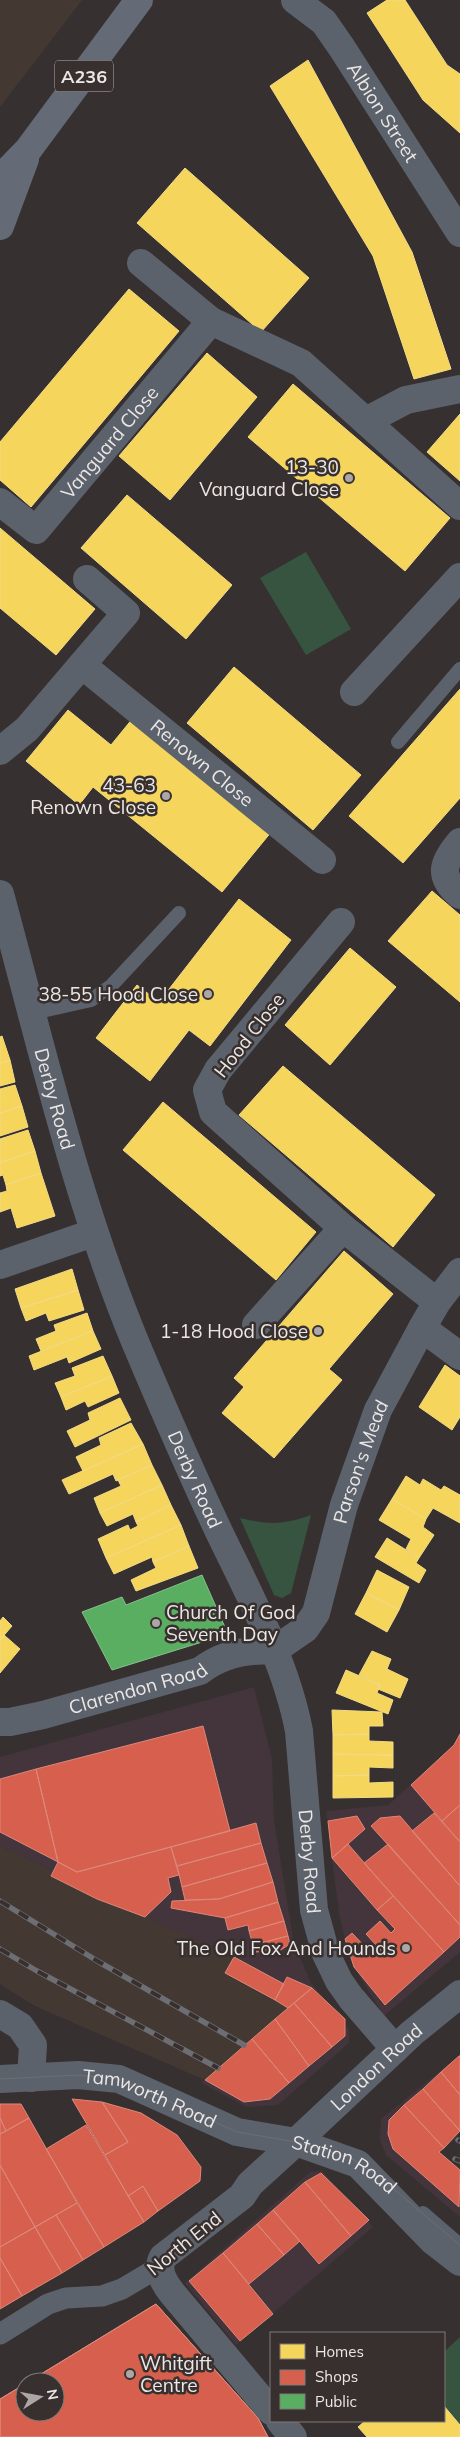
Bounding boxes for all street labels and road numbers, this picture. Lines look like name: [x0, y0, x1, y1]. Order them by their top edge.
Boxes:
street label: Albion Street: [342, 58, 424, 167]
road number: A236: [55, 60, 113, 92]
street label: Vanguard Close: [55, 381, 164, 504]
street label: Renown Close: [146, 714, 259, 812]
street label: Hood Close: [209, 988, 289, 1082]
street label: Derby Road: [29, 1045, 80, 1152]
street label: Parson's Mead: [328, 1395, 393, 1526]
street label: Derby Road: [163, 1427, 227, 1532]
street label: Clarendon Road: [66, 1658, 212, 1719]
street label: Derby Road: [294, 1808, 326, 1914]
street label: London Road: [325, 2018, 427, 2116]
street label: Tamworth Road: [82, 2064, 220, 2133]
street label: Station Road: [289, 2129, 402, 2199]
street label: North End: [142, 2206, 226, 2280]

